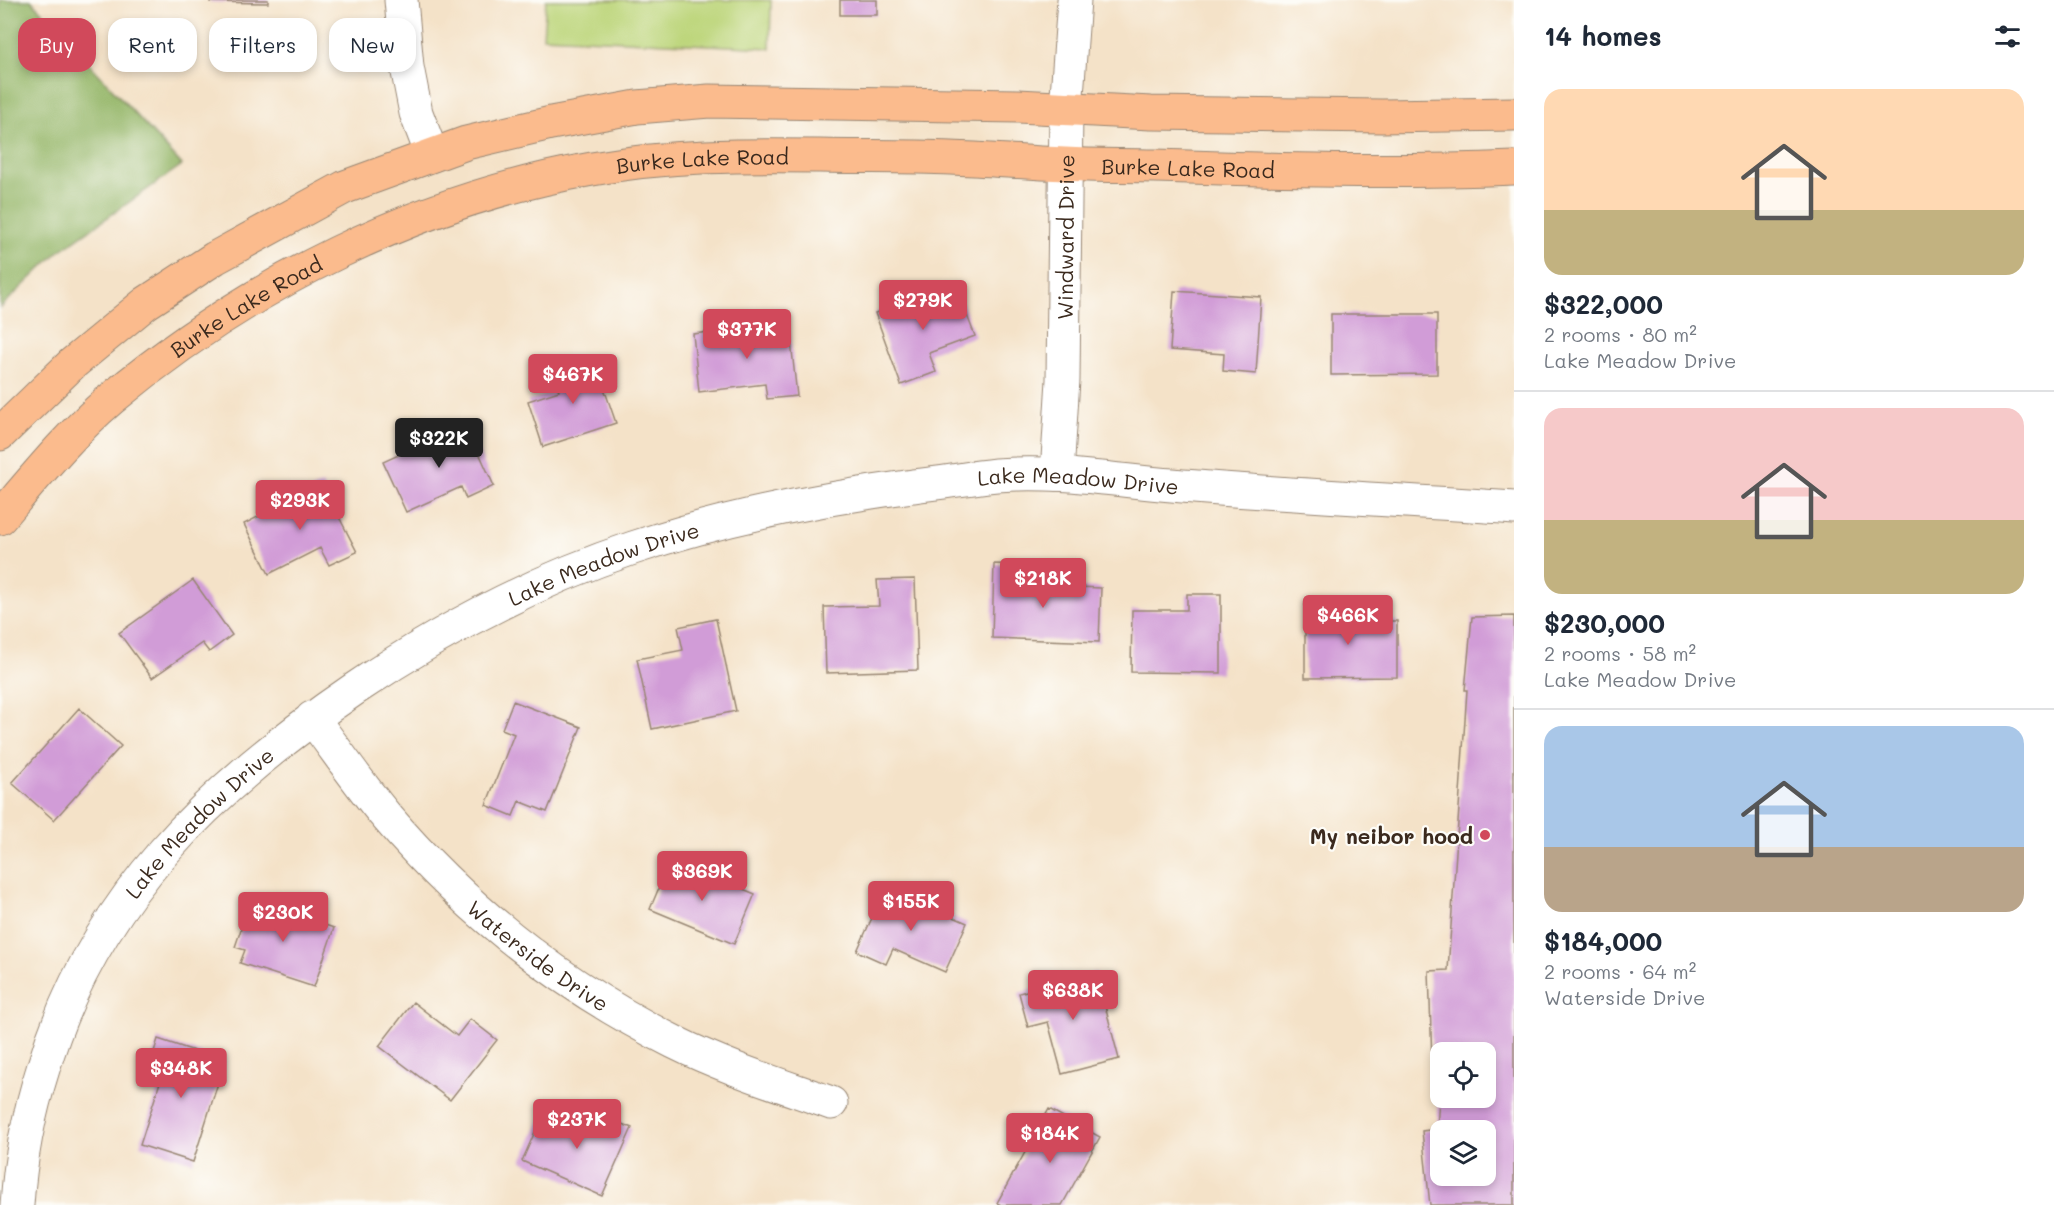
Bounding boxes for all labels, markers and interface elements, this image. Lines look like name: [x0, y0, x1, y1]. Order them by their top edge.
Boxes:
chip: Buy: [18, 18, 96, 72]
chip: Rent: [108, 18, 197, 72]
chip: Filters: [209, 18, 317, 72]
chip: New: [329, 18, 416, 72]
text: 14 homes: [1544, 19, 1662, 53]
icon: filters: [1991, 20, 2024, 53]
icon: home: [1730, 128, 1838, 236]
street label: Burke Lake Road: [614, 142, 789, 178]
street label: Burke Lake Road: [1101, 152, 1275, 183]
street label: Windward Drive: [1050, 154, 1079, 320]
street label: Burke Lake Road: [164, 249, 326, 363]
pin: $279K: [881, 280, 965, 331]
text: $279K: [893, 286, 953, 312]
text: $322,000: [1544, 287, 1663, 321]
pin: $377K: [705, 309, 789, 360]
text: $377K: [717, 315, 777, 341]
text: 2 rooms · 80 m²: [1544, 321, 1697, 347]
text: Lake Meadow Drive: [1544, 347, 1736, 373]
pin: $467K: [531, 354, 615, 405]
text: $467K: [542, 360, 604, 386]
pin: $322K: [397, 418, 481, 469]
text: $322K: [409, 424, 469, 450]
icon: home: [1730, 447, 1838, 555]
street label: Lake Meadow Drive: [976, 460, 1180, 499]
pin: $293K: [258, 480, 342, 531]
text: $293K: [270, 486, 330, 512]
street label: Lake Meadow Drive: [503, 515, 702, 611]
pin: $218K: [1001, 558, 1085, 609]
text: $218K: [1014, 564, 1072, 590]
pin: $466K: [1306, 595, 1390, 646]
text: $466K: [1317, 601, 1379, 627]
text: $230,000: [1544, 606, 1665, 640]
text: 2 rooms · 58 m²: [1544, 640, 1696, 666]
text: Lake Meadow Drive: [1544, 666, 1736, 692]
street label: Lake Meadow Drive: [118, 740, 279, 903]
icon: home: [1730, 765, 1838, 873]
place label: My neibor hood: [1310, 822, 1473, 850]
marker: My neibor hood: [1478, 828, 1492, 842]
pin: $369K: [660, 851, 744, 902]
text: $369K: [671, 857, 733, 883]
pin: $155K: [869, 881, 953, 932]
text: $155K: [882, 887, 940, 913]
pin: $230K: [241, 892, 325, 943]
street label: Waterside Drive: [462, 894, 614, 1016]
text: $230K: [252, 898, 314, 924]
text: $184,000: [1544, 924, 1662, 958]
text: 2 rooms · 64 m²: [1544, 958, 1696, 984]
pin: $638K: [1031, 970, 1115, 1021]
text: $638K: [1042, 976, 1104, 1002]
text: Waterside Drive: [1544, 984, 1705, 1010]
map controls: [1430, 1042, 1496, 1186]
button: locate: [1430, 1042, 1496, 1108]
pin: $348K: [139, 1048, 223, 1099]
text: $348K: [150, 1054, 212, 1080]
pin: $237K: [535, 1099, 619, 1150]
text: $237K: [547, 1105, 607, 1131]
pin: $184K: [1008, 1113, 1092, 1164]
text: $184K: [1020, 1119, 1080, 1145]
button: layers: [1430, 1120, 1496, 1186]

